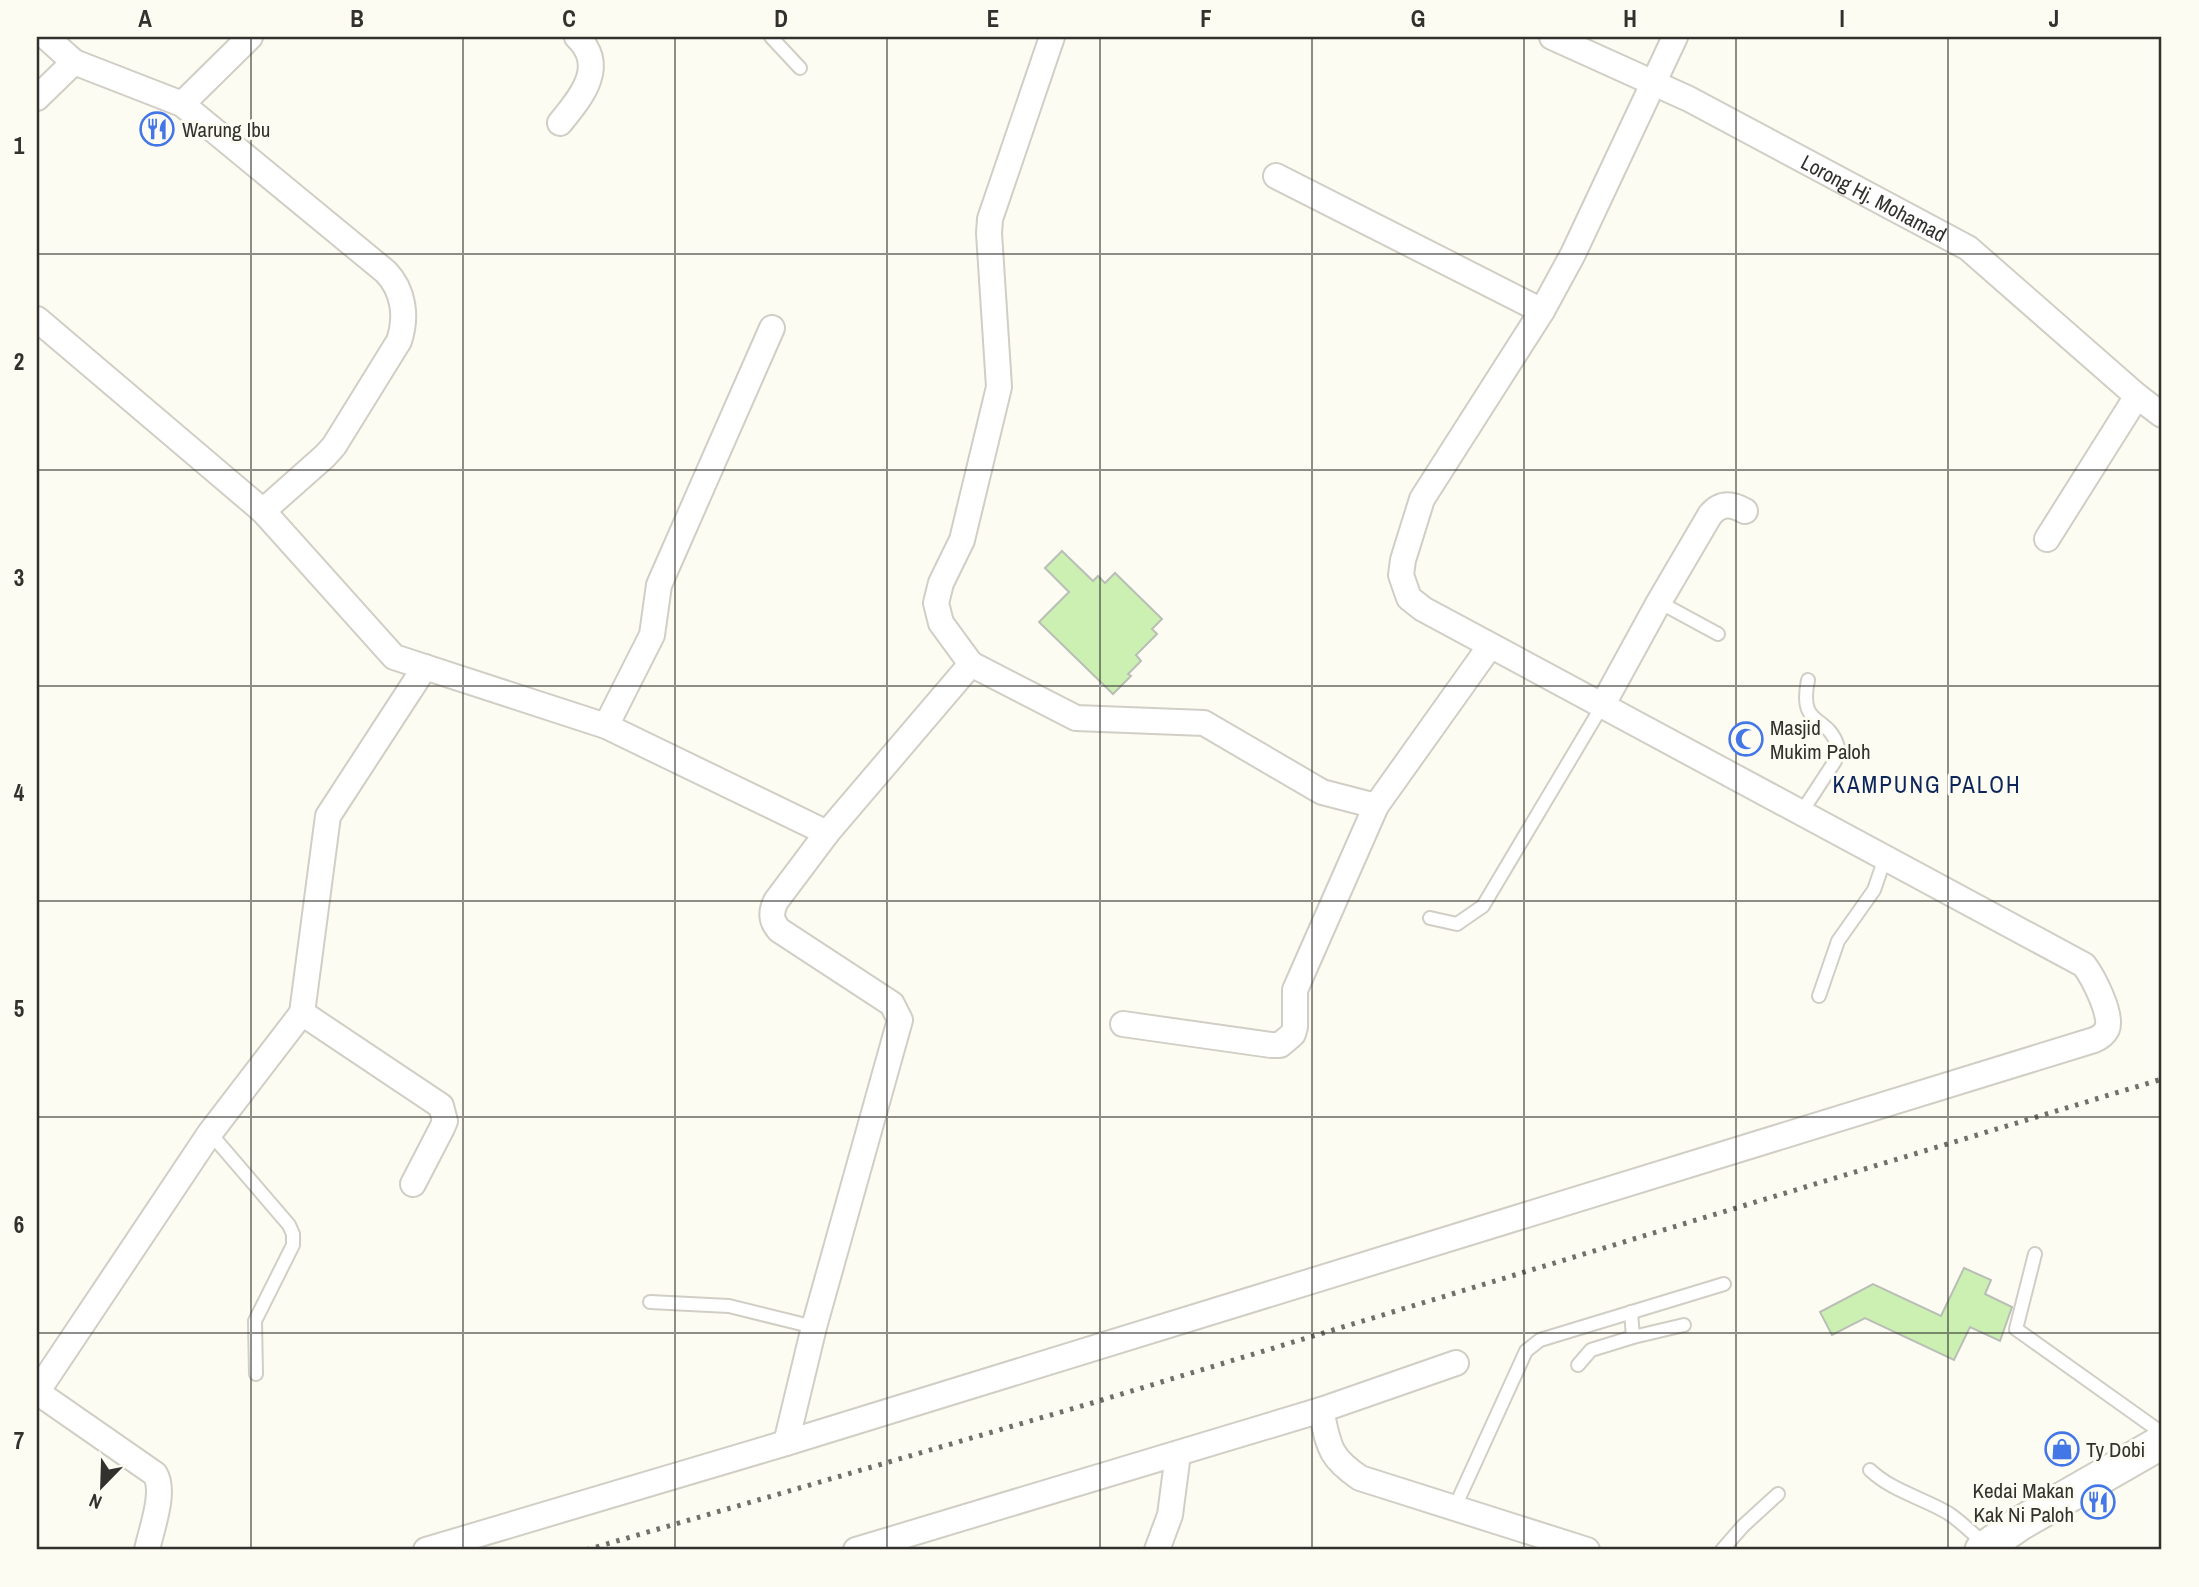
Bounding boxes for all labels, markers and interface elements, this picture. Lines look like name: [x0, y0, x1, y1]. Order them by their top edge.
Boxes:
text: A: [138, 3, 152, 34]
text: B: [350, 3, 364, 34]
text: C: [562, 3, 576, 34]
text: D: [774, 3, 788, 34]
text: E: [987, 3, 999, 34]
text: F: [1200, 3, 1212, 34]
text: G: [1411, 3, 1425, 34]
text: H: [1623, 3, 1637, 34]
text: I: [1839, 3, 1845, 34]
text: J: [2049, 3, 2059, 34]
restaurant icon: Warung Ibu: [138, 110, 176, 148]
place label: Warung Ibu: [182, 115, 270, 144]
text: 1: [14, 130, 25, 161]
street label: Lorong Hj. Mohamad: [1796, 147, 1952, 248]
text: 2: [14, 346, 24, 377]
text: 3: [14, 562, 24, 593]
place label: Masjid Mukim Paloh: [1770, 713, 1871, 766]
mosque icon: Masjid Mukim Paloh: [1727, 720, 1765, 758]
district label: KAMPUNG PALOH: [1832, 769, 2022, 800]
text: 4: [14, 777, 25, 808]
text: 5: [14, 993, 24, 1024]
text: 6: [14, 1209, 24, 1240]
text: 7: [14, 1425, 24, 1456]
shop icon: Ty Dobi: [2043, 1430, 2081, 1468]
place label: Ty Dobi: [2086, 1435, 2145, 1464]
north arrow: [66, 1450, 136, 1520]
place label: Kedai Makan Kak Ni Paloh: [1973, 1476, 2074, 1529]
restaurant icon: Kedai Makan Kak Ni Paloh: [2079, 1483, 2117, 1521]
text: N: [85, 1487, 106, 1516]

